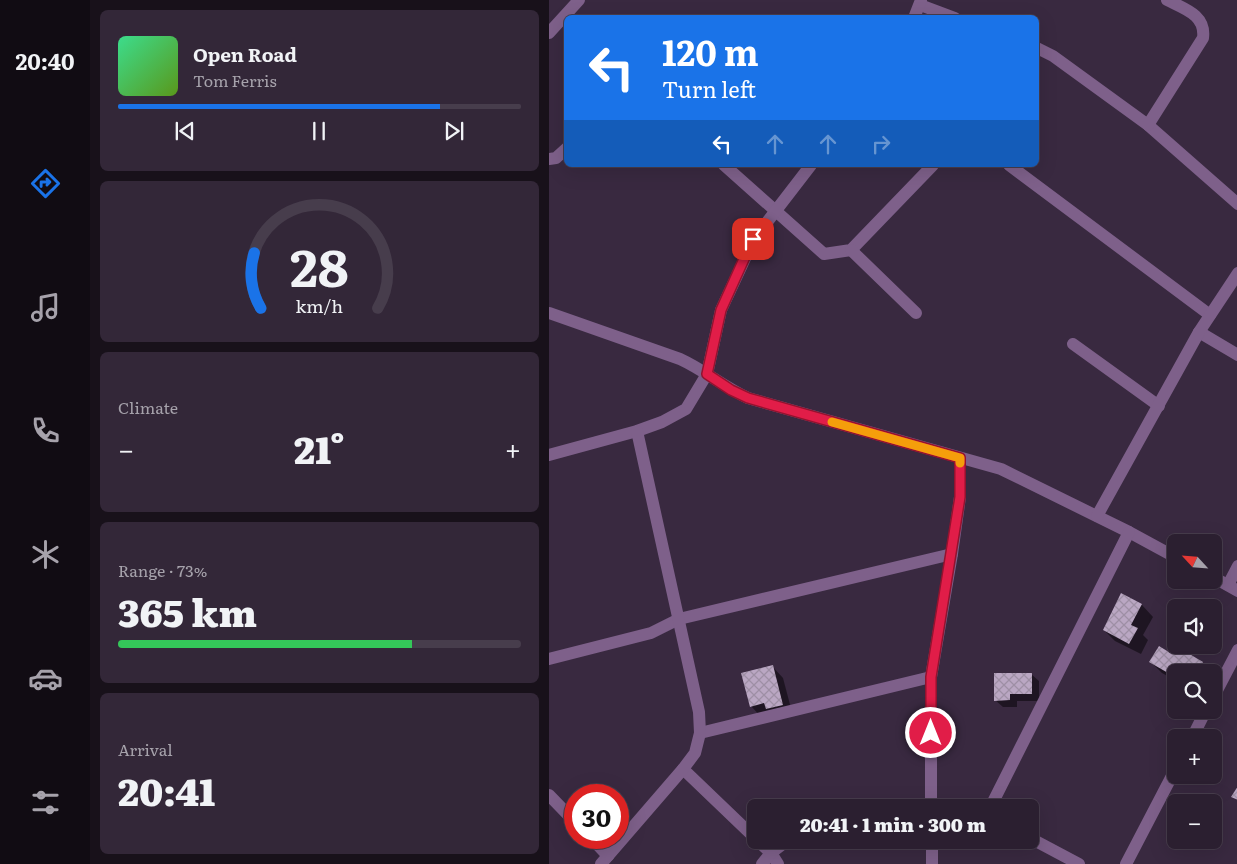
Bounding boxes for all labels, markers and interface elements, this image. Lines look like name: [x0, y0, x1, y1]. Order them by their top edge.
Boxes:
text: 120 m: [662, 25, 759, 77]
icon: left: [579, 35, 644, 100]
text: Open Road: [193, 40, 297, 68]
text: 20:40: [15, 44, 75, 77]
text: Tom Ferris: [193, 68, 277, 92]
text: Turn left: [662, 72, 756, 105]
icon: previous: [171, 117, 199, 145]
icon: pause: [305, 117, 333, 145]
icon: next: [440, 117, 468, 145]
icon: left: [708, 130, 736, 158]
icon: ahead: [761, 130, 789, 158]
icon: ahead: [814, 130, 842, 158]
icon: right: [867, 130, 895, 158]
icon: directions: [28, 166, 63, 201]
pin: [732, 218, 774, 260]
icon: arrive: [739, 225, 767, 253]
text: 28: [290, 226, 349, 303]
icon: music: [28, 290, 63, 325]
text: km/h: [296, 292, 343, 319]
text: Climate: [118, 395, 178, 419]
icon: phone: [28, 413, 63, 448]
text: 21°: [294, 419, 345, 476]
text: −: [118, 427, 134, 469]
text: +: [505, 427, 521, 469]
north arrow: [1167, 534, 1221, 589]
map controls: [1167, 534, 1222, 849]
icon: climate: [28, 537, 63, 572]
text: Range · 73%: [118, 558, 207, 582]
text: 365 km: [118, 582, 257, 639]
button: sound: [1167, 599, 1222, 654]
icon: car: [28, 661, 63, 696]
button: search: [1167, 664, 1222, 719]
position arrow: [904, 706, 956, 758]
button: +: [1167, 729, 1222, 784]
text: Arrival: [118, 737, 173, 761]
text: 20:41: [118, 761, 215, 818]
speed limit sign: 30: [564, 784, 629, 849]
icon: filters: [28, 785, 63, 820]
button: −: [1167, 794, 1222, 849]
text: 20:41 · 1 min · 300 m: [800, 810, 986, 838]

